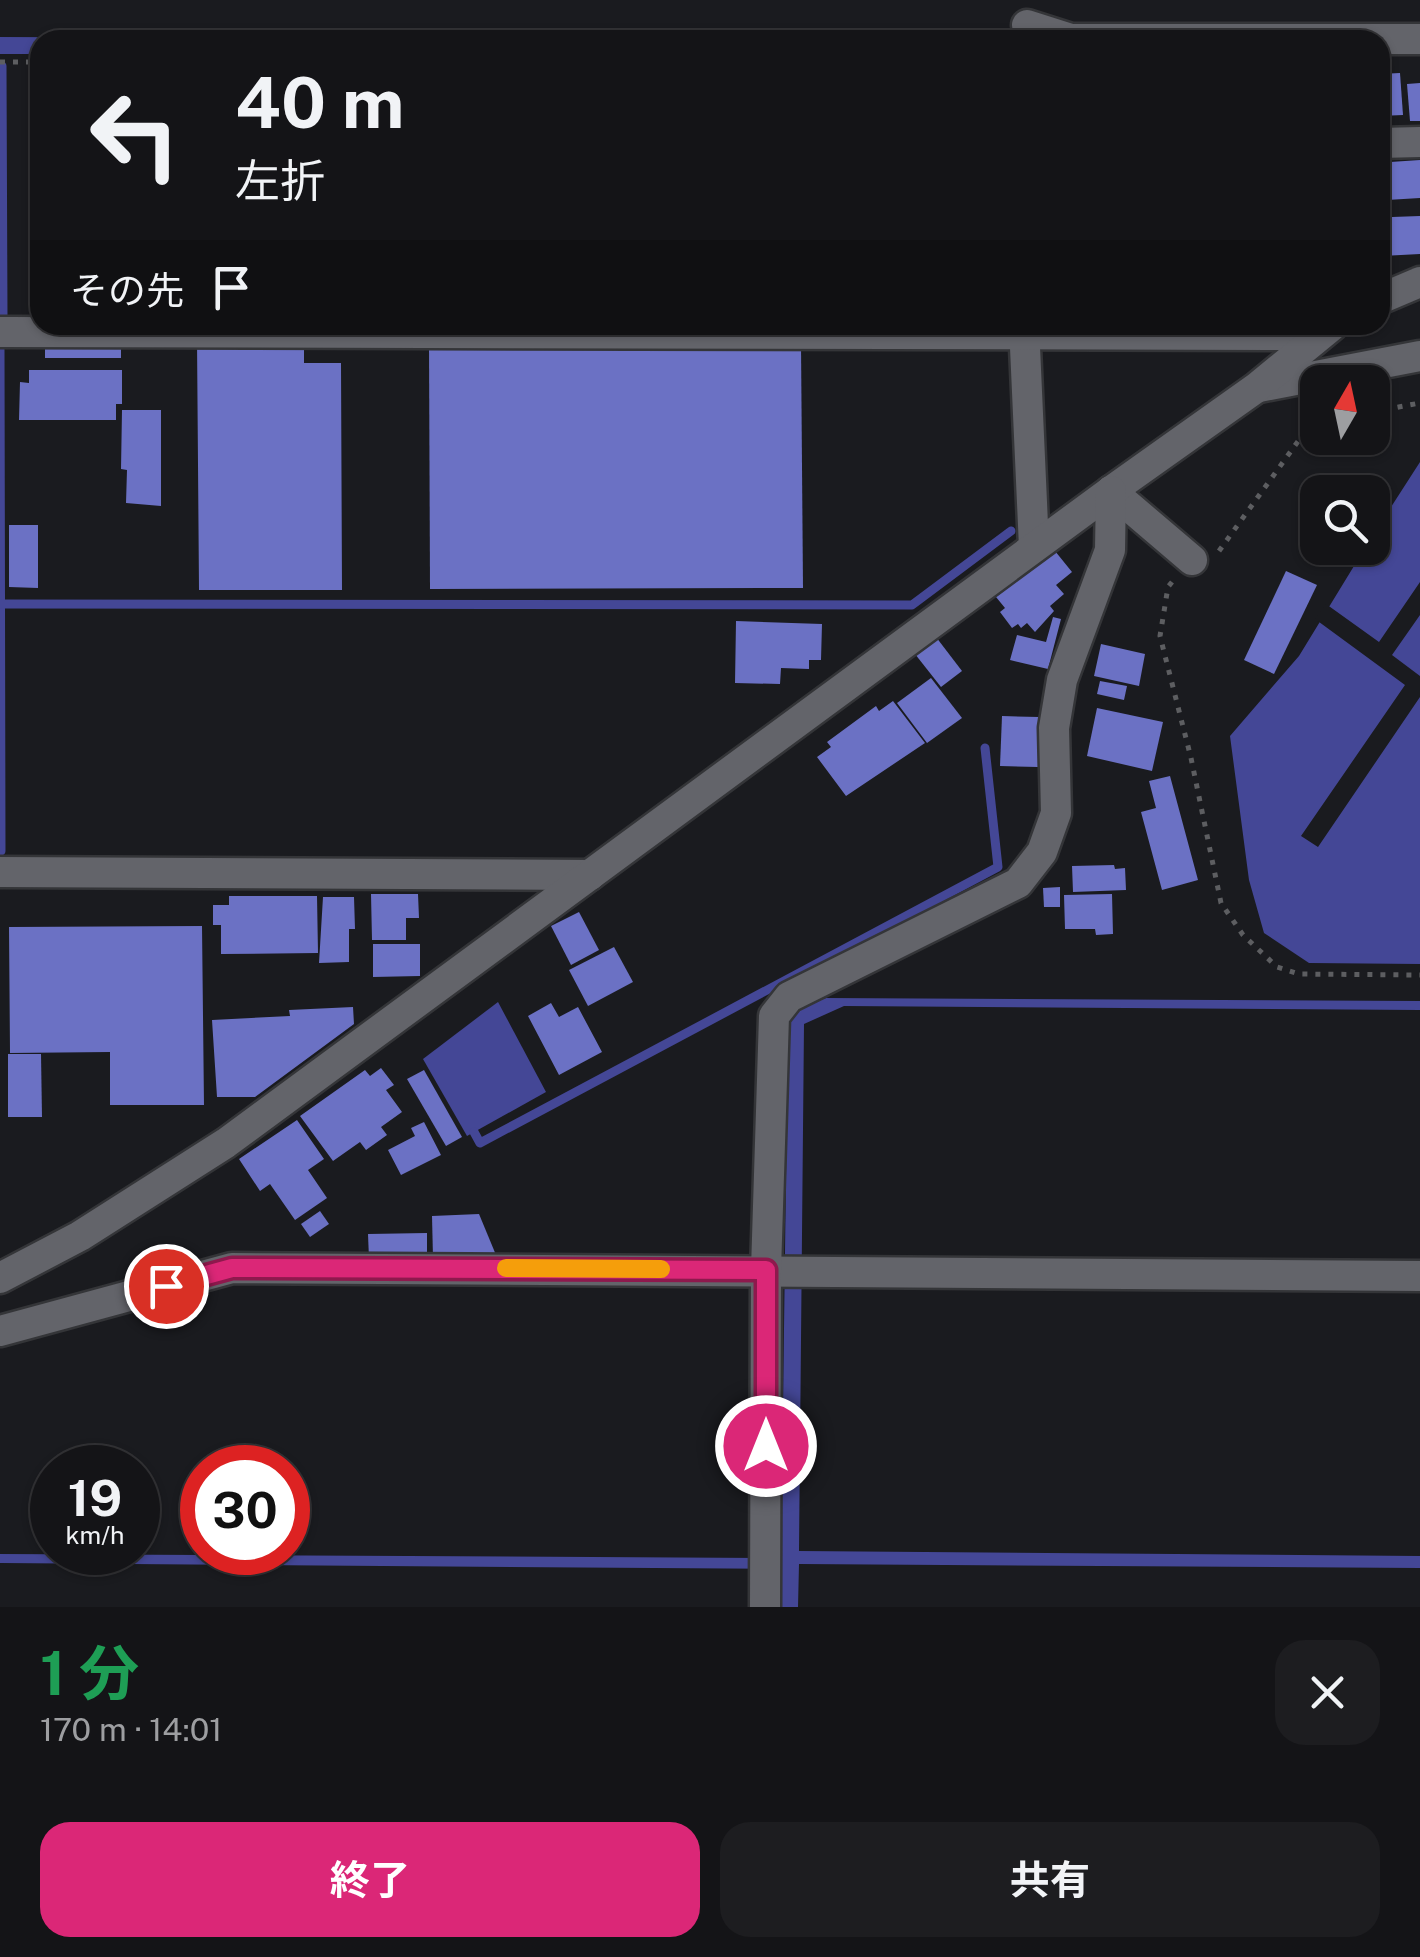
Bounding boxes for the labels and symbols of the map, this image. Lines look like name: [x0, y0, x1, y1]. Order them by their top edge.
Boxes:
north arrow: [1300, 365, 1390, 455]
pin: [124, 1244, 209, 1329]
position arrow: [714, 1394, 818, 1498]
speed limit sign: 30: [180, 1445, 310, 1575]

